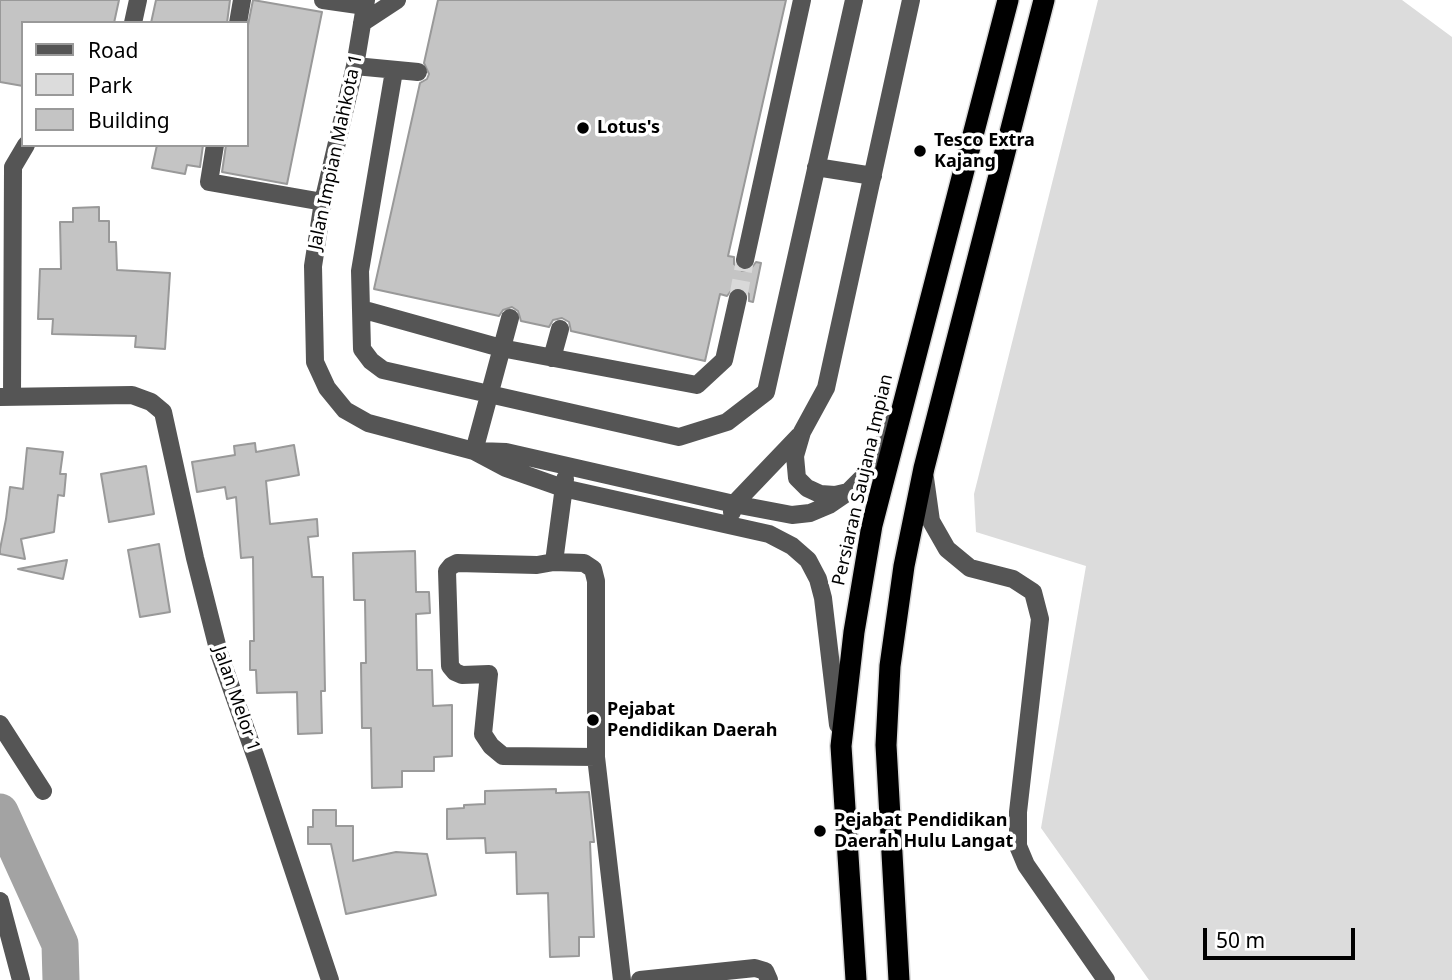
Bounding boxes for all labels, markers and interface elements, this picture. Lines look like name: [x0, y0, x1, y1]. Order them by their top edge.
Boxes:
legend: [21, 21, 248, 147]
text: Road: [88, 36, 138, 64]
street label: Jalan Impian Mahkota 1: [305, 52, 367, 252]
text: Park: [88, 71, 132, 99]
text: Building: [88, 106, 170, 134]
place label: Lotus's: [597, 117, 660, 139]
marker: Lotus's: [575, 120, 591, 136]
place label: Tesco Extra Kajang: [934, 130, 1035, 172]
marker: Tesco Extra Kajang: [912, 143, 928, 159]
street label: Persiaran Saujana Impian: [828, 372, 898, 588]
street label: Jalan Melor 1: [208, 643, 264, 755]
place label: Pejabat Pendidikan Daerah: [607, 699, 777, 742]
marker: Pejabat Pendidikan Daerah: [585, 712, 601, 728]
place label: Pejabat Pendidikan Daerah Hulu Langat: [834, 810, 1013, 852]
marker: Pejabat Pendidikan Daerah Hulu Langat: [812, 823, 828, 839]
scale bar: [1207, 914, 1359, 958]
text: 50 m: [1216, 926, 1265, 954]

